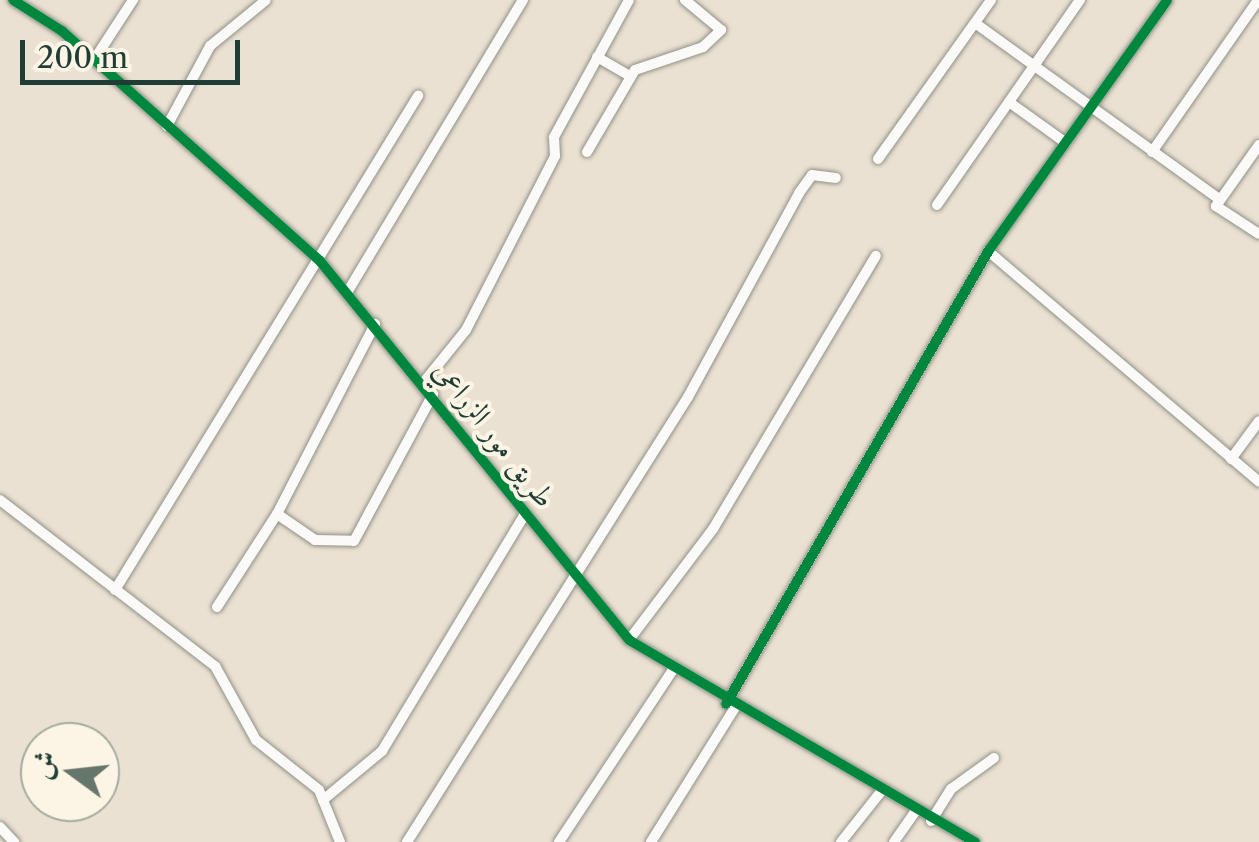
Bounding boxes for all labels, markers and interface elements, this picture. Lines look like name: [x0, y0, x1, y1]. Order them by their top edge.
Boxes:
scale bar: [25, 20, 245, 82]
text: 200 m: [37, 39, 128, 76]
street label: طريق مور الزراعي: [425, 353, 563, 515]
north arrow: [20, 722, 120, 822]
text: ش: [23, 747, 63, 783]

